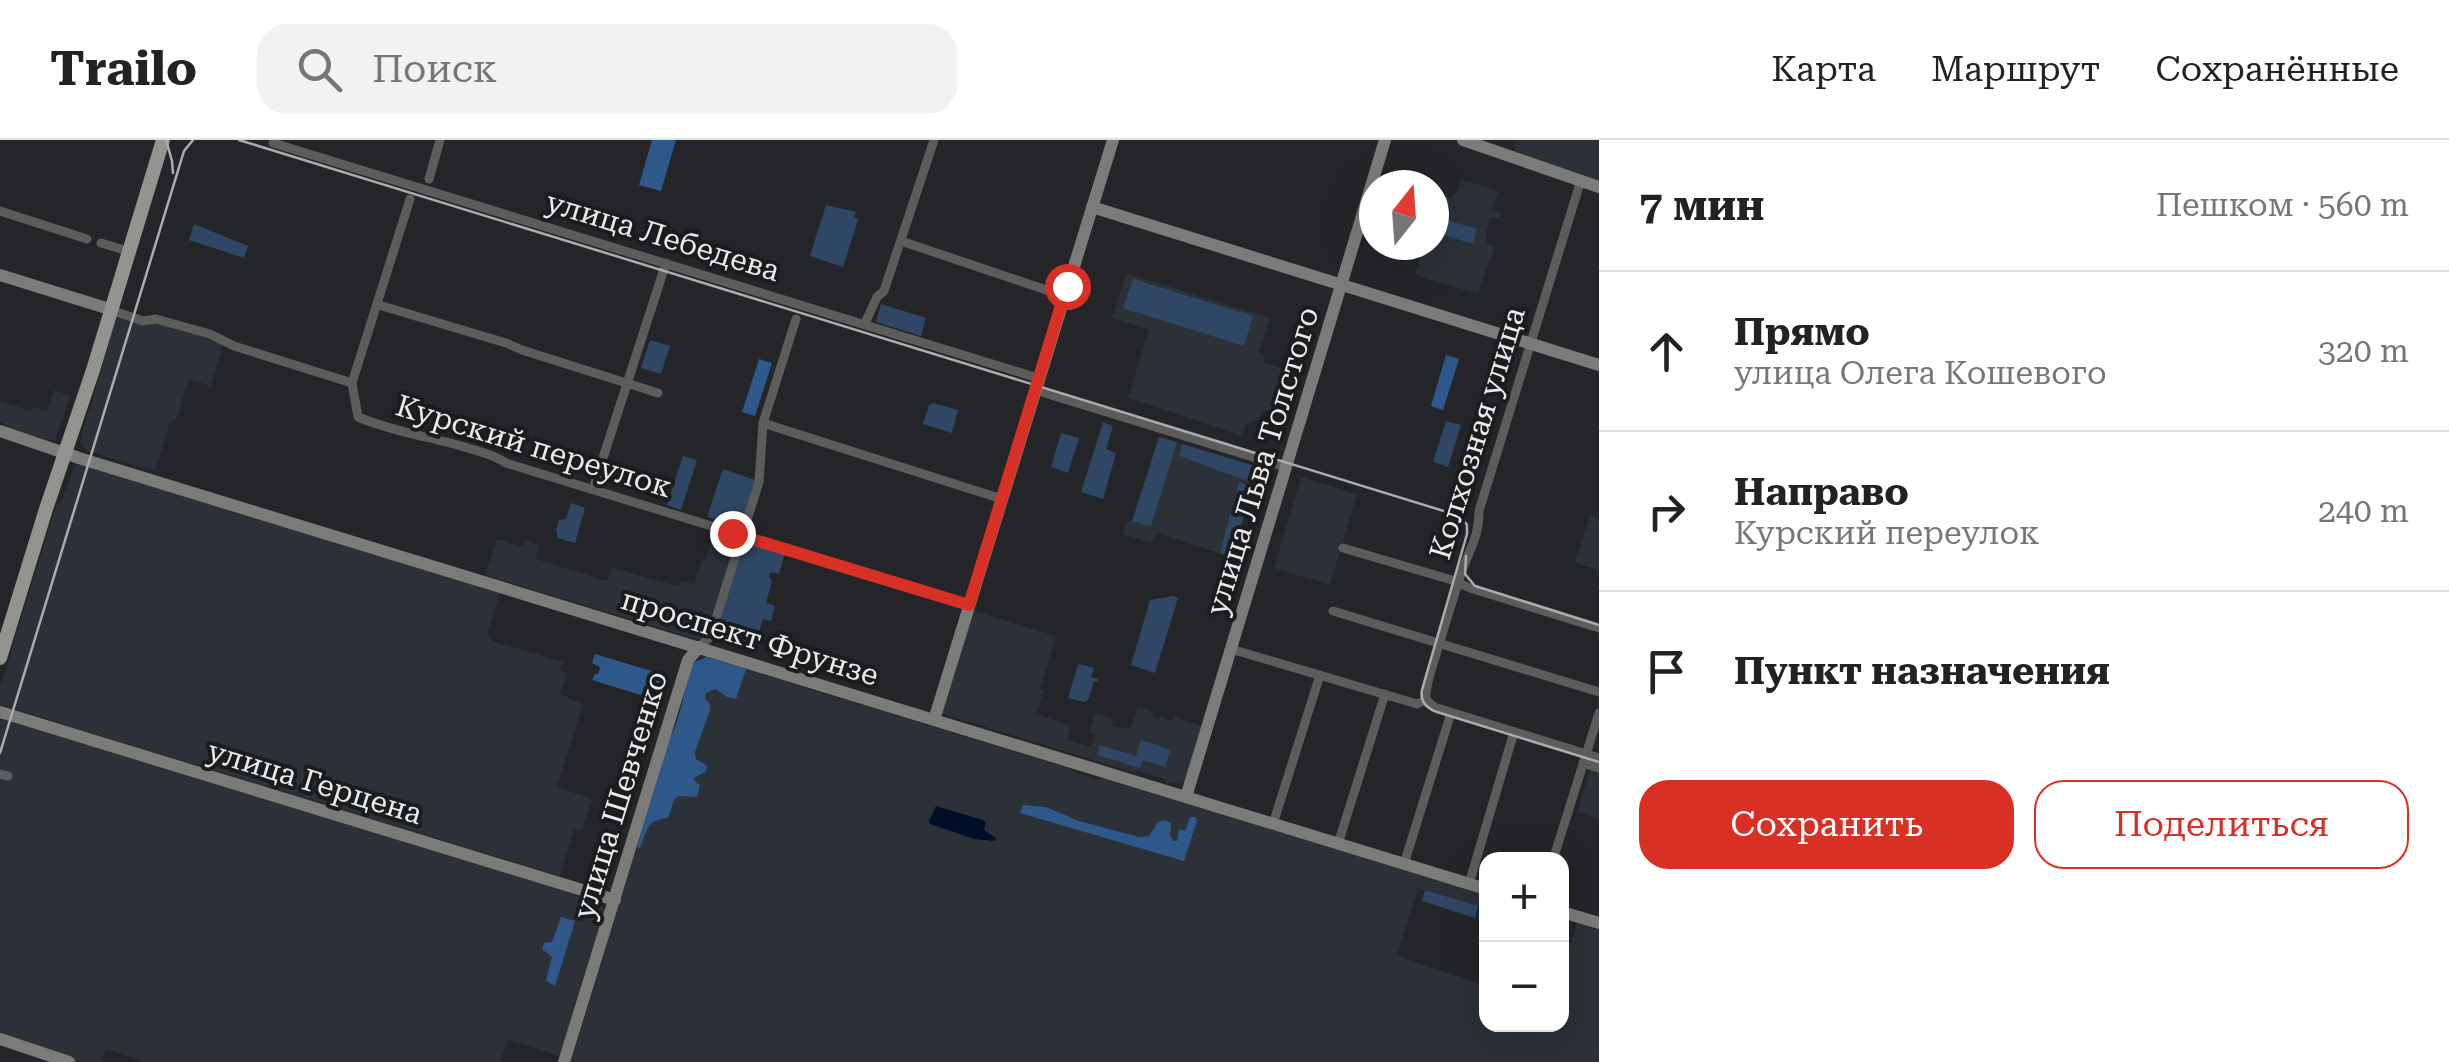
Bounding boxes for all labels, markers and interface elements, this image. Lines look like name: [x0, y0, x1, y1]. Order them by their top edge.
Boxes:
search box: [257, 24, 957, 114]
text: Trailo: [50, 41, 197, 97]
icon: search: [292, 42, 347, 97]
text: Поиск: [372, 47, 497, 91]
text: Карта: [1771, 49, 1876, 90]
text: Маршрут: [1931, 49, 2100, 90]
text: Сохранённые: [2155, 49, 2399, 90]
north arrow: [1359, 170, 1449, 260]
text: 7 мин: [1639, 181, 1764, 230]
street label: улица Лебедева: [542, 184, 784, 288]
text: Пешком · 560 m: [2156, 186, 2409, 224]
route start: [1045, 264, 1091, 310]
street label: улица Льва Толстого: [1198, 303, 1326, 619]
street label: Колхозная улица: [1422, 303, 1532, 563]
text: Прямо: [1734, 310, 1870, 354]
icon: ahead: [1639, 324, 1694, 379]
text: 320 m: [2318, 332, 2409, 370]
text: улица Олега Кошевого: [1734, 354, 2107, 392]
street label: Курский переулок: [392, 387, 676, 505]
text: Направо: [1734, 470, 1909, 514]
icon: right: [1639, 484, 1694, 539]
text: 240 m: [2318, 492, 2409, 530]
route end: [710, 511, 756, 557]
text: Курский переулок: [1734, 514, 2040, 552]
street label: проспект Фрунзе: [617, 581, 883, 693]
icon: arrive: [1639, 644, 1694, 699]
text: Пункт назначения: [1734, 649, 2110, 693]
street label: улица Шевченко: [566, 667, 674, 923]
street label: улица Герцена: [203, 733, 427, 831]
button: Сохранить: [1639, 780, 2014, 869]
button: Поделиться: [2034, 780, 2409, 869]
map controls: [1479, 852, 1569, 1032]
button: +: [1479, 852, 1569, 942]
button: −: [1479, 942, 1569, 1032]

